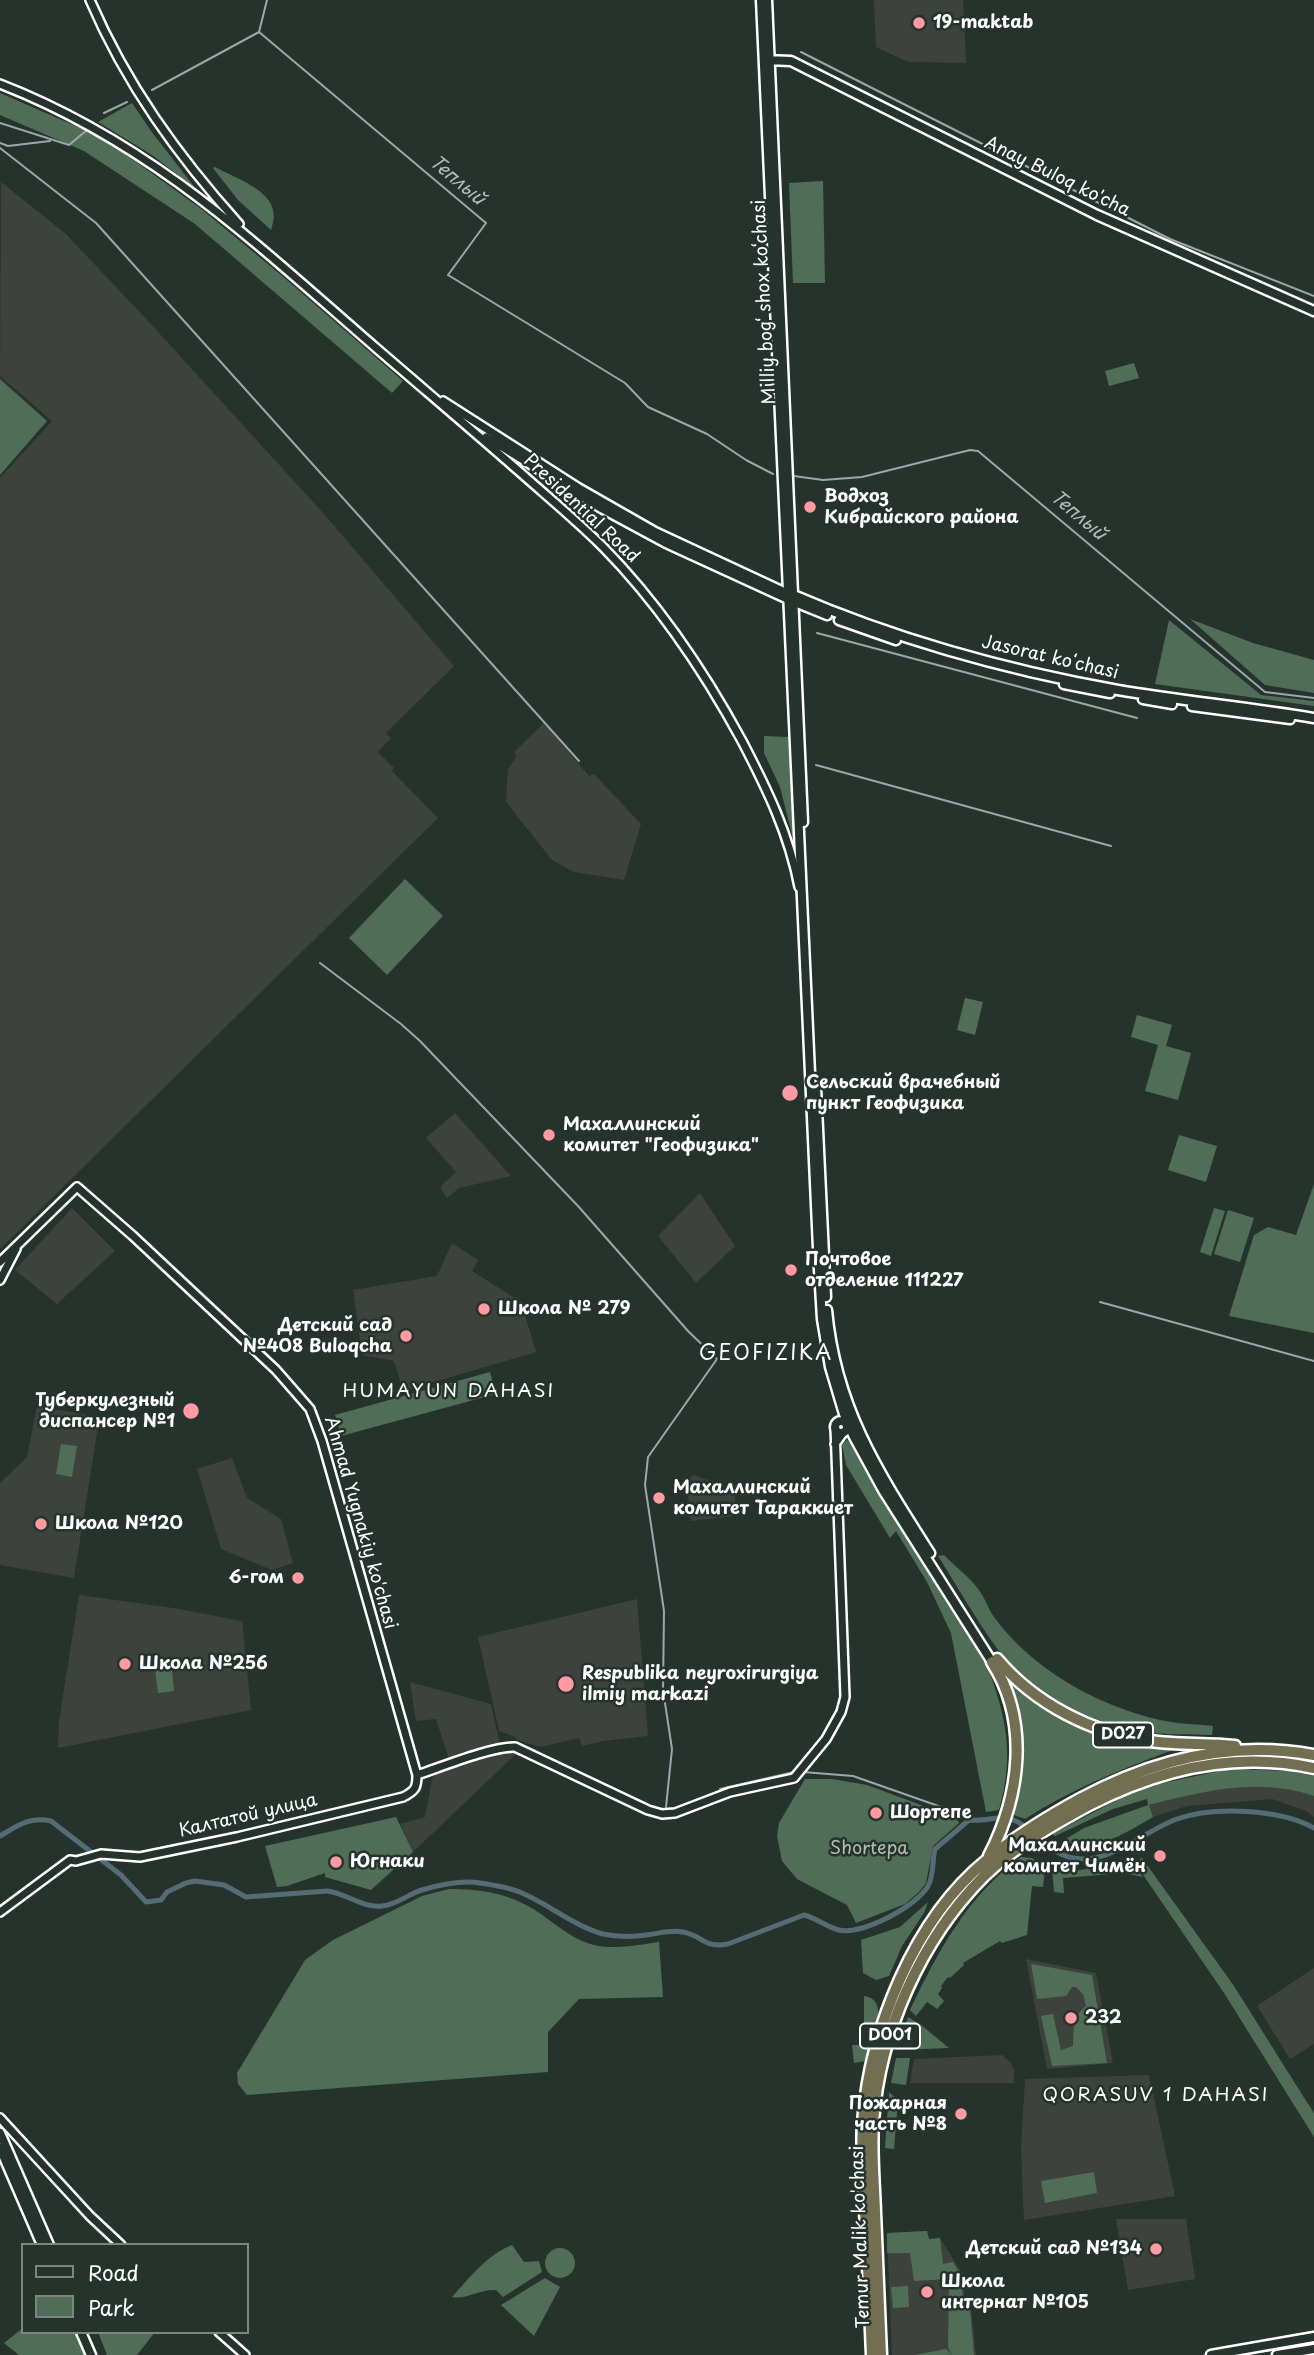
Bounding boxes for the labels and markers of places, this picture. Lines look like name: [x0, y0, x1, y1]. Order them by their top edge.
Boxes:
place label: 19-maktab: [933, 12, 1033, 34]
marker: 19-maktab: [911, 15, 927, 31]
place label: Водхоз Кибрайского района: [824, 486, 1019, 528]
marker: Водхоз Кибрайского района: [802, 499, 818, 515]
place label: Сельский врачебный пункт Геофизика: [806, 1072, 1001, 1114]
marker: Сельский врачебный пункт Геофизика: [780, 1083, 800, 1103]
place label: Махаллинский комитет "Геофизика": [563, 1114, 759, 1156]
marker: Махаллинский комитет "Геофизика": [541, 1127, 557, 1143]
place label: Почтовое отделение 111227: [805, 1249, 963, 1292]
marker: Почтовое отделение 111227: [783, 1262, 799, 1278]
place label: Школа № 279: [498, 1298, 631, 1320]
marker: Школа № 279: [476, 1301, 492, 1317]
place label: Детский сад №408 Buloqcha: [243, 1315, 392, 1358]
marker: Детский сад №408 Buloqcha: [398, 1328, 414, 1344]
place label: Туберкулезный диспансер №1: [35, 1390, 175, 1432]
marker: Туберкулезный диспансер №1: [181, 1401, 201, 1421]
place label: Махаллинский комитет Тараккиет: [673, 1477, 853, 1520]
marker: Махаллинский комитет Тараккиет: [651, 1490, 667, 1506]
place label: Школа №120: [55, 1513, 183, 1535]
marker: Школа №120: [33, 1516, 49, 1532]
place label: 6-гом: [229, 1567, 284, 1589]
marker: 6-гом: [290, 1570, 306, 1586]
place label: Школа №256: [139, 1653, 268, 1675]
marker: Школа №256: [117, 1656, 133, 1672]
place label: Respublika neyroxirurgiya ilmiy markazi: [582, 1663, 818, 1706]
marker: Respublika neyroxirurgiya ilmiy markazi: [556, 1674, 576, 1694]
place label: Шортепе: [890, 1802, 972, 1824]
marker: Шортепе: [868, 1805, 884, 1821]
place label: Махаллинский комитет Чимён: [1003, 1835, 1146, 1878]
marker: Махаллинский комитет Чимён: [1152, 1848, 1168, 1864]
place label: Югнаки: [350, 1851, 425, 1873]
marker: Югнаки: [328, 1854, 344, 1870]
place label: 232: [1085, 2007, 1122, 2029]
marker: 232: [1063, 2010, 1079, 2026]
place label: Пожарная часть №8: [849, 2093, 947, 2136]
marker: Пожарная часть №8: [953, 2106, 969, 2122]
place label: Детский сад №134: [966, 2238, 1142, 2260]
marker: Детский сад №134: [1148, 2241, 1164, 2257]
place label: Школа интернат №105: [941, 2271, 1089, 2314]
marker: Школа интернат №105: [919, 2284, 935, 2300]

